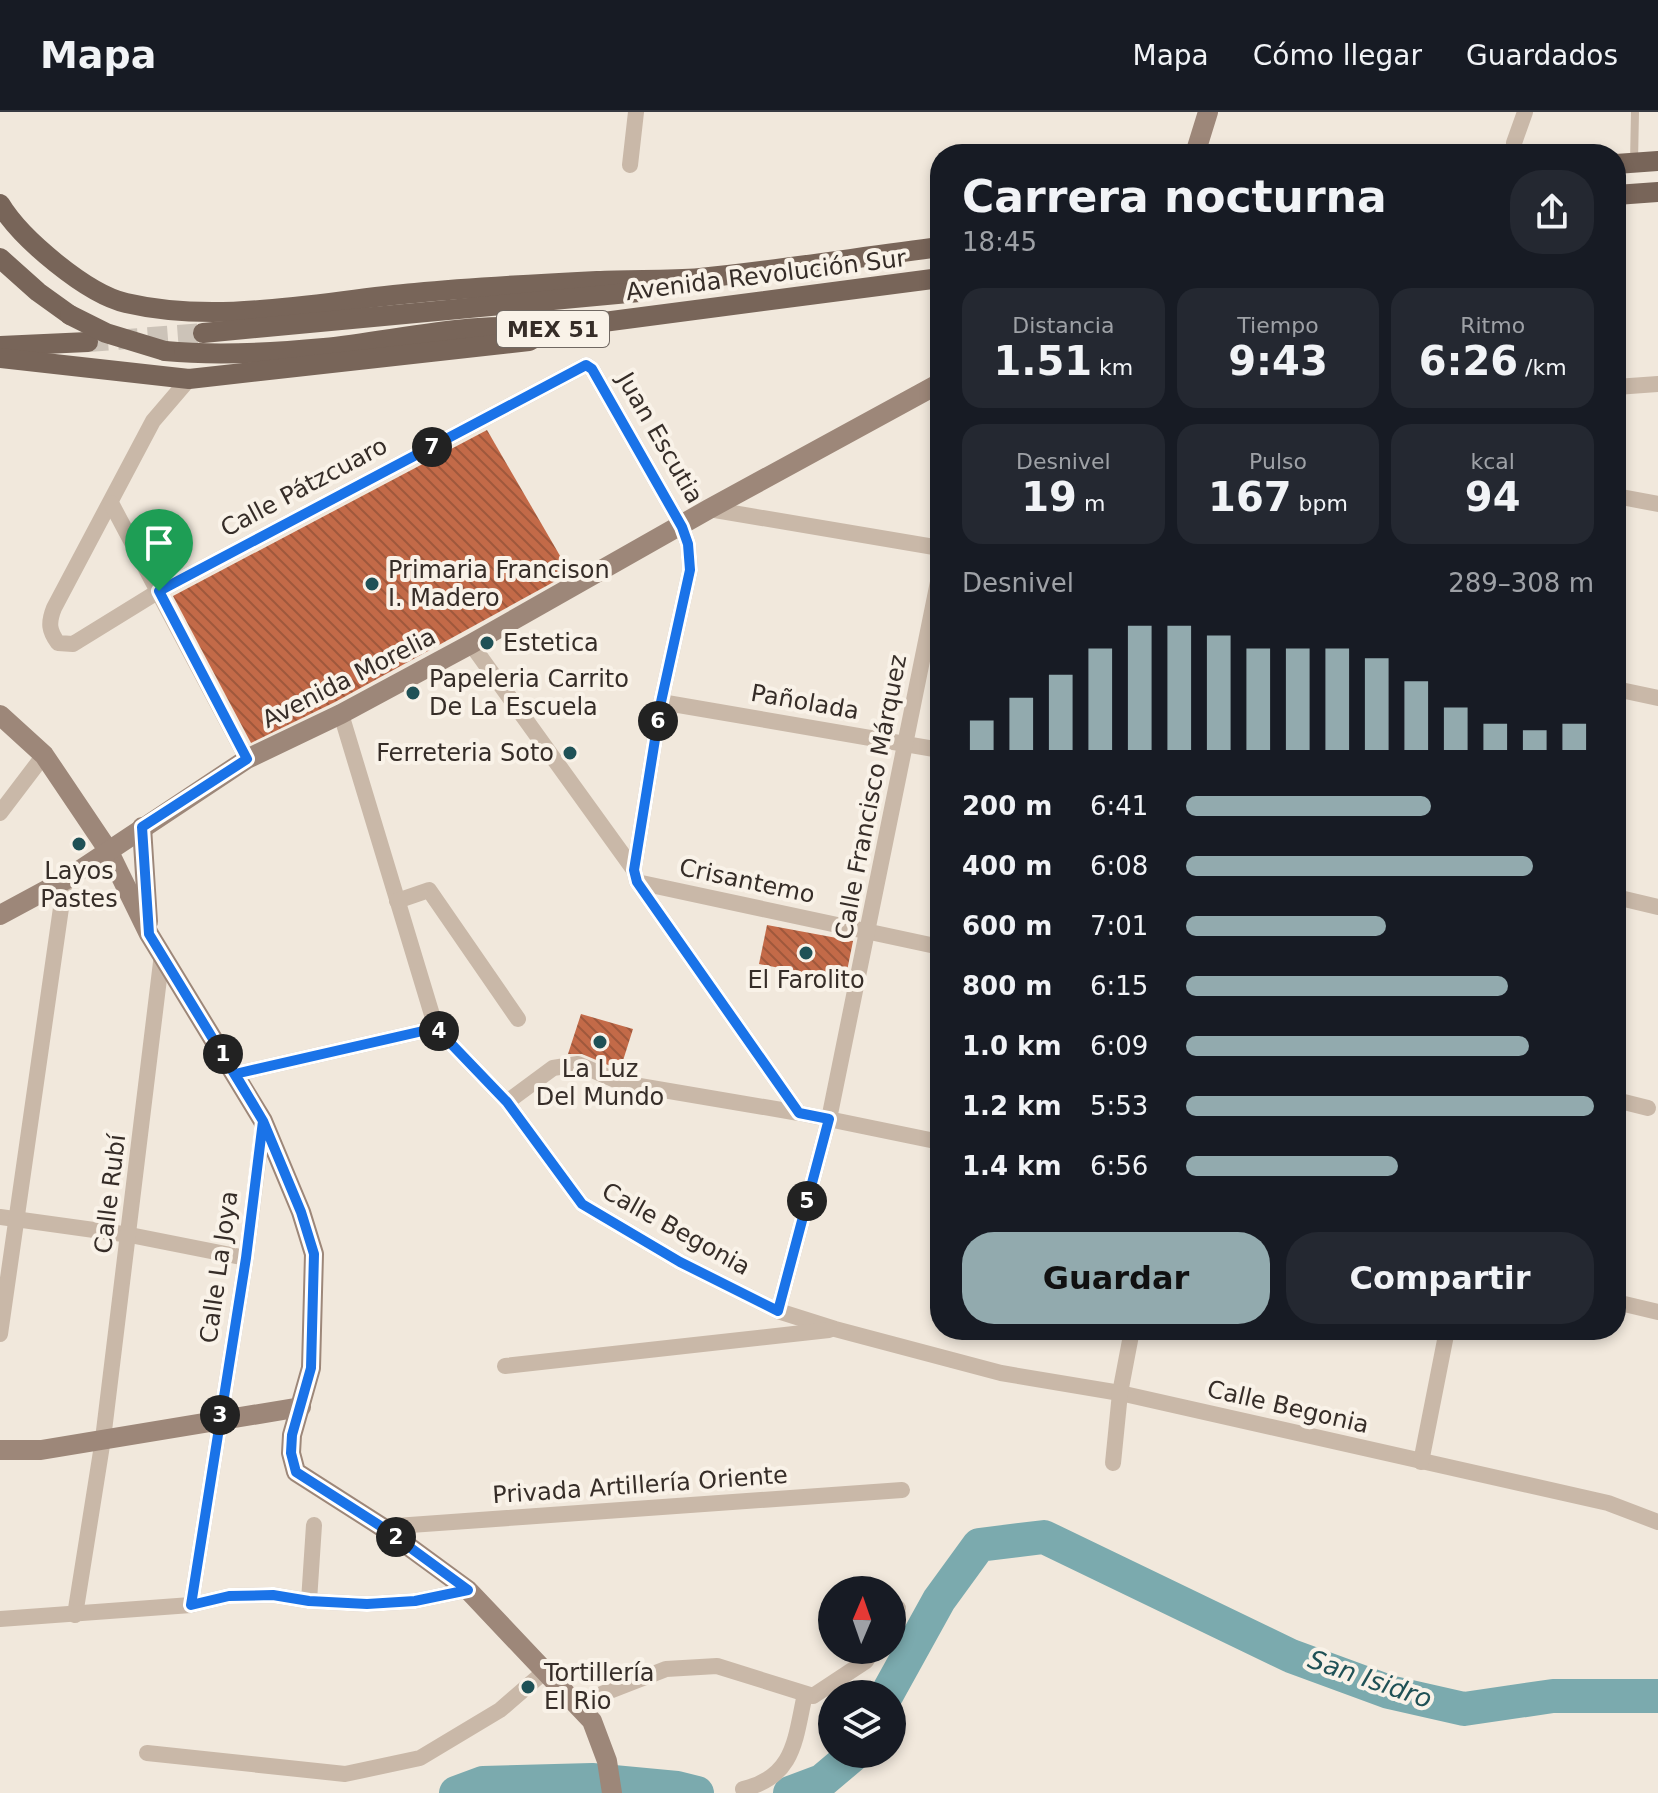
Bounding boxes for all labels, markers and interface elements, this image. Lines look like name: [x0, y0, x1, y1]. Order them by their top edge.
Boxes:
text: Mapa: [40, 33, 156, 77]
text: Mapa: [1132, 39, 1209, 72]
text: Cómo llegar: [1253, 39, 1422, 72]
text: Guardados: [1466, 39, 1618, 72]
button: share: [1510, 170, 1594, 254]
text: Carrera nocturna: [962, 171, 1387, 222]
text: 18:45: [962, 227, 1037, 257]
street label: Avenida Revolución Sur: [624, 244, 908, 306]
road number: MEX 51: [497, 311, 609, 347]
text: Distancia: [1012, 313, 1114, 338]
text: Tiempo: [1237, 313, 1319, 338]
text: Ritmo: [1460, 313, 1525, 338]
text: 1.51: [993, 338, 1092, 384]
text: 9:43: [1228, 338, 1328, 384]
text: 6:26: [1419, 338, 1518, 384]
text: km: [1092, 355, 1133, 380]
text: /km: [1518, 355, 1567, 380]
street label: Juan Escutia: [610, 366, 709, 509]
pin: 7: [412, 427, 452, 467]
street label: Calle Pátzcuaro: [216, 431, 392, 543]
text: 7: [424, 434, 440, 459]
text: Desnivel: [1016, 449, 1111, 474]
text: Pulso: [1249, 449, 1307, 474]
text: kcal: [1470, 449, 1515, 474]
text: 19: [1021, 474, 1077, 520]
text: 167: [1208, 474, 1292, 520]
text: 94: [1465, 474, 1521, 520]
text: m: [1077, 491, 1105, 516]
text: bpm: [1292, 491, 1348, 516]
pin: [125, 509, 193, 591]
icon: arrive: [137, 521, 181, 565]
place label: Primaria Francison I. Madero: [388, 556, 610, 612]
text: Desnivel: [962, 568, 1074, 598]
text: 289–308 m: [1448, 568, 1594, 598]
marker: Primaria Francison I. Madero: [363, 575, 381, 593]
street label: Avenida Morelia: [258, 622, 440, 734]
place label: Estetica: [503, 629, 599, 657]
marker: Estetica: [478, 634, 496, 652]
street label: Calle Francisco Márquez: [830, 652, 912, 942]
place label: Papeleria Carrito De La Escuela: [429, 665, 629, 721]
street label: Pañolada: [749, 679, 861, 725]
marker: Papeleria Carrito De La Escuela: [404, 684, 422, 702]
pin: 6: [638, 701, 678, 741]
text: 6: [650, 708, 666, 733]
place label: Ferreteria Soto: [376, 739, 554, 767]
marker: Ferreteria Soto: [561, 744, 579, 762]
text: 200 m: [962, 791, 1052, 821]
text: 6:41: [1090, 791, 1148, 821]
marker: Layos Pastes: [70, 835, 88, 853]
text: 400 m: [962, 851, 1052, 881]
text: 6:08: [1090, 851, 1148, 881]
street label: Crisantemo: [677, 853, 817, 909]
place label: Layos Pastes: [40, 857, 118, 913]
text: 600 m: [962, 911, 1052, 941]
text: 7:01: [1090, 911, 1148, 941]
marker: El Farolito: [797, 944, 815, 962]
place label: El Farolito: [747, 966, 865, 994]
text: 800 m: [962, 971, 1052, 1001]
text: 6:15: [1090, 971, 1148, 1001]
pin: 4: [419, 1011, 459, 1051]
text: 4: [431, 1018, 447, 1043]
text: 1.0 km: [962, 1031, 1062, 1061]
text: 6:09: [1090, 1031, 1148, 1061]
marker: La Luz Del Mundo: [591, 1033, 609, 1051]
pin: 1: [203, 1034, 243, 1074]
text: 1: [215, 1041, 231, 1066]
place label: La Luz Del Mundo: [536, 1055, 664, 1111]
text: 1.2 km: [962, 1091, 1062, 1121]
text: 5:53: [1090, 1091, 1148, 1121]
street label: Calle Rubí: [89, 1131, 131, 1255]
text: 1.4 km: [962, 1151, 1062, 1181]
text: 6:56: [1090, 1151, 1148, 1181]
street label: Calle Begonia: [597, 1177, 755, 1281]
pin: 5: [787, 1181, 827, 1221]
text: 5: [799, 1188, 815, 1213]
street label: Calle La Joya: [194, 1189, 244, 1345]
button: Guardar: [962, 1232, 1270, 1324]
button: Compartir: [1286, 1232, 1594, 1324]
street label: Calle Begonia: [1204, 1375, 1372, 1439]
pin: 3: [200, 1395, 240, 1435]
text: 3: [212, 1402, 228, 1427]
street label: Privada Artillería Oriente: [491, 1461, 789, 1509]
pin: 2: [376, 1517, 416, 1557]
text: 2: [388, 1524, 404, 1549]
north arrow: [818, 1576, 906, 1664]
map controls: [818, 1576, 906, 1768]
water label: San Isidro: [1304, 1644, 1436, 1714]
place label: Tortillería El Rio: [543, 1659, 655, 1715]
marker: Tortillería El Rio: [519, 1678, 537, 1696]
button: layers: [818, 1680, 906, 1768]

